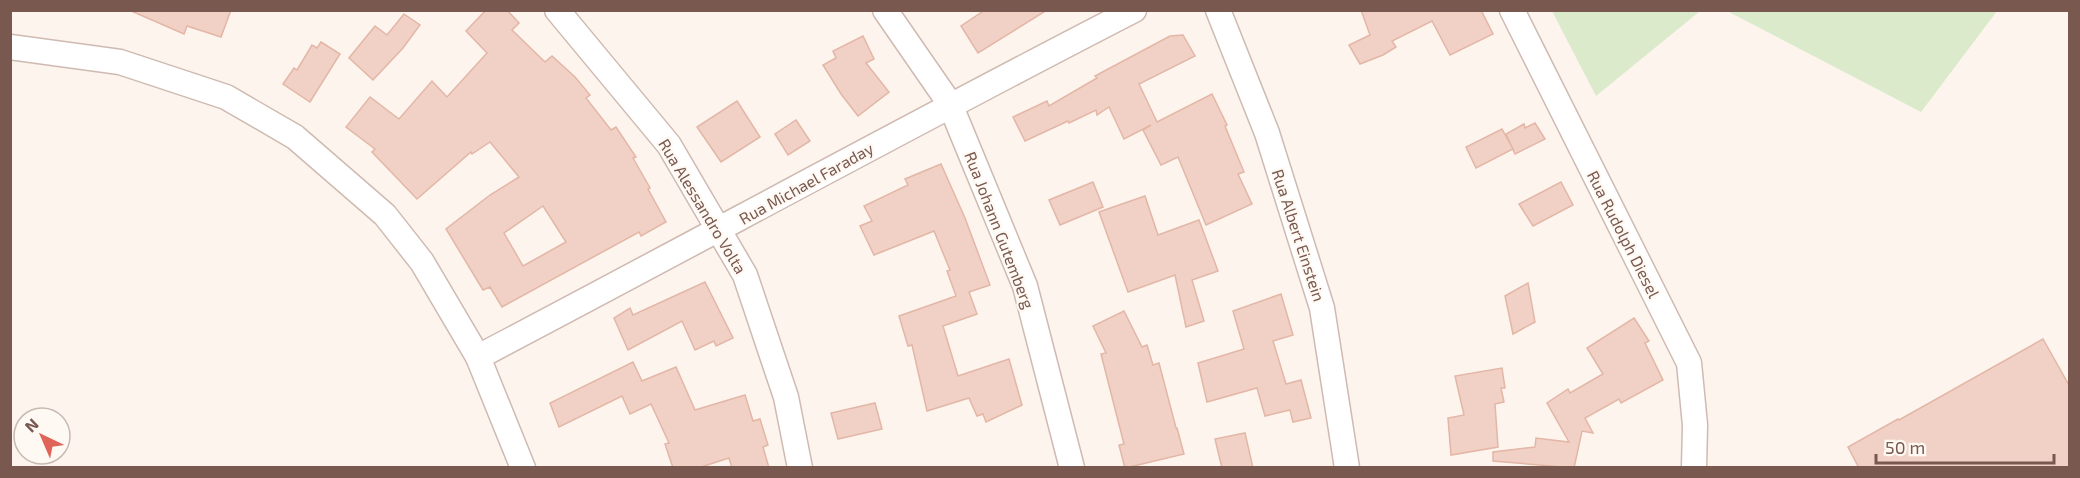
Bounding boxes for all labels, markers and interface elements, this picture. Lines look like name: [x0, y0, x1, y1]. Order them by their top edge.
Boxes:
street label: Rua Alessandro Volta: [655, 135, 751, 277]
street label: Rua Michael Faraday: [736, 138, 877, 228]
street label: Rua Johann Gutemberg: [961, 149, 1039, 311]
street label: Rua Albert Einstein: [1269, 167, 1329, 303]
street label: Rua Rudolph Diesel: [1584, 167, 1664, 301]
north arrow: [12, 406, 72, 466]
text: N: [20, 414, 42, 436]
scale bar: [1876, 427, 2054, 465]
text: 50 m: [1885, 436, 1925, 458]

